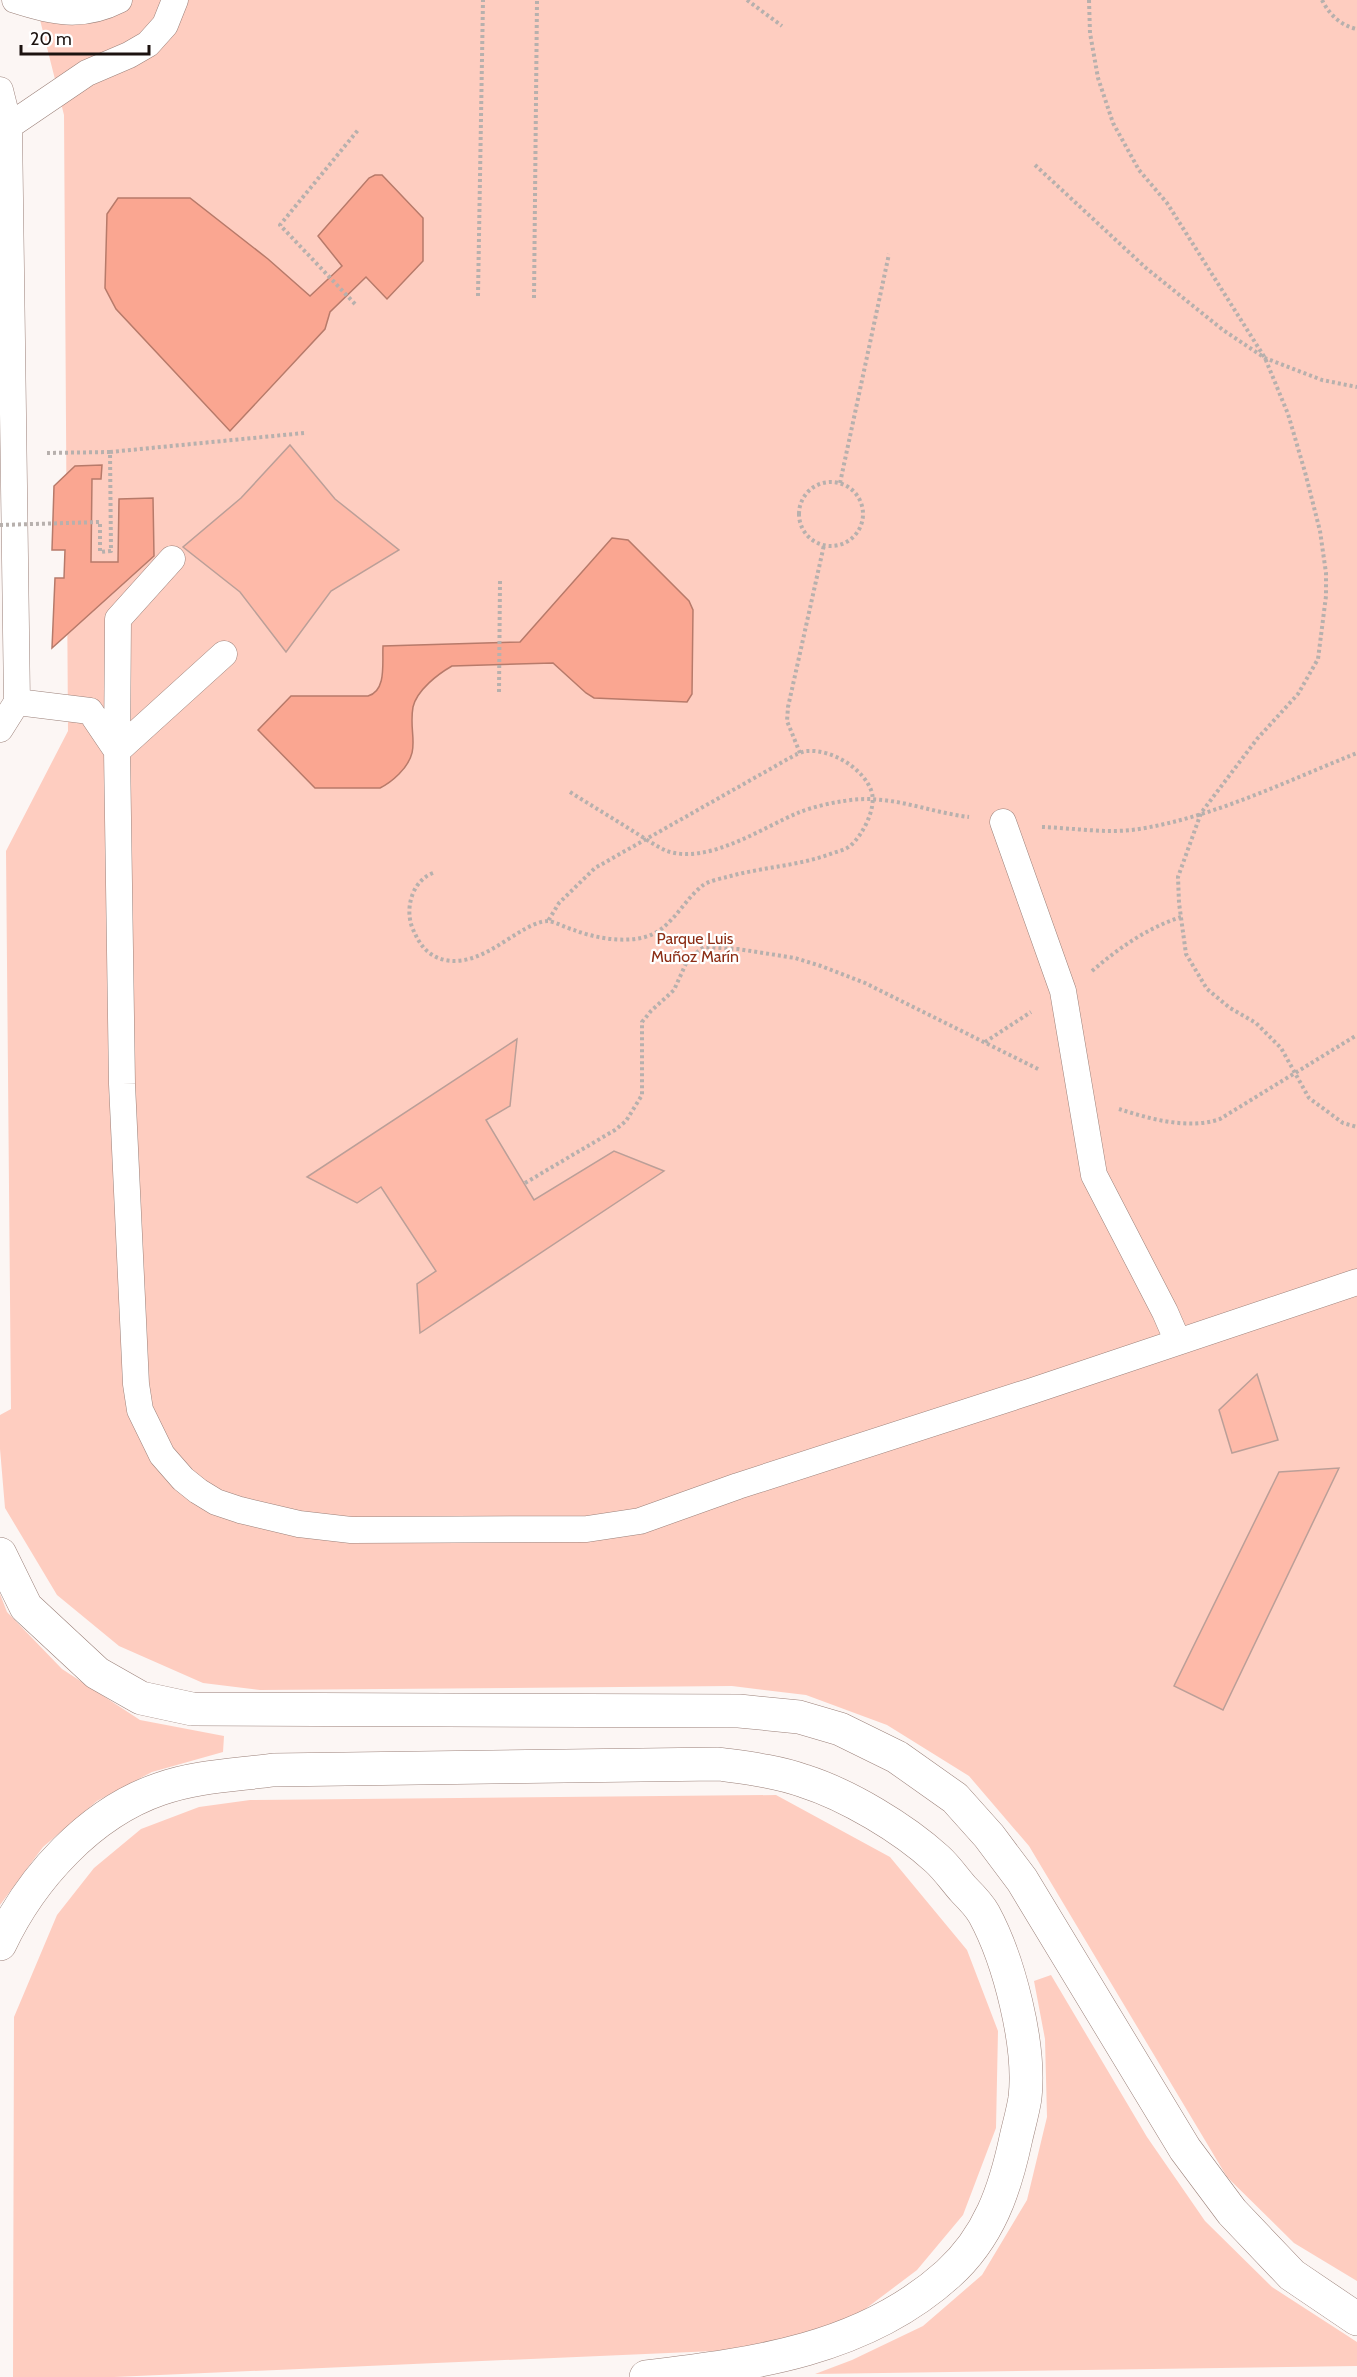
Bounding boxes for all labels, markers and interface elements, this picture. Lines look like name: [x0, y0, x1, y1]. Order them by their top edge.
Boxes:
scale bar: [21, 18, 148, 56]
text: 20 m: [30, 28, 72, 50]
park label: Parque Luis Muñoz Marín: [651, 929, 739, 966]

